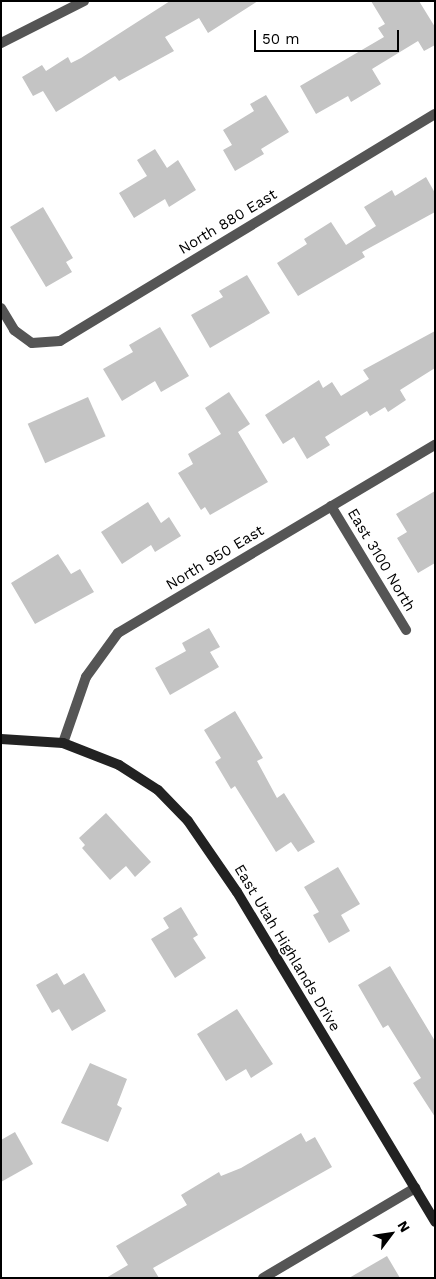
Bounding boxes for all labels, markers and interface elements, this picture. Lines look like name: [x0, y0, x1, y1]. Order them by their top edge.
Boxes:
scale bar: [256, 20, 401, 52]
text: 50 m: [262, 30, 299, 48]
street label: North 880 East: [176, 186, 280, 258]
street label: East 3100 North: [343, 505, 419, 615]
street label: North 950 East: [163, 522, 267, 594]
street label: East Utah Highlands Drive: [230, 861, 344, 1035]
north arrow: [366, 1209, 416, 1259]
text: N: [394, 1218, 413, 1235]

